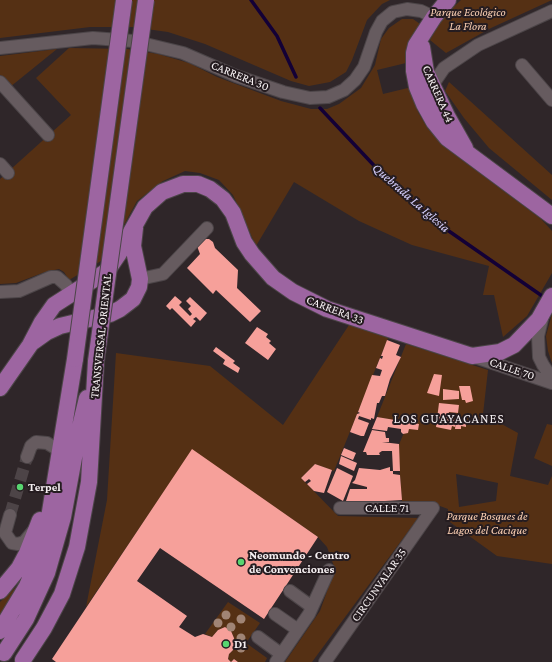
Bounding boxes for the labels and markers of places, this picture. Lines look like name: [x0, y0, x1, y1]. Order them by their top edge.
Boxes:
place label: Terpel: [28, 480, 61, 494]
marker: Terpel: [15, 482, 25, 492]
place label: Neomundo - Centro de Convenciones: [249, 548, 350, 576]
marker: Neomundo - Centro de Convenciones: [236, 557, 246, 567]
place label: D1: [234, 637, 247, 651]
marker: D1: [221, 639, 231, 649]

